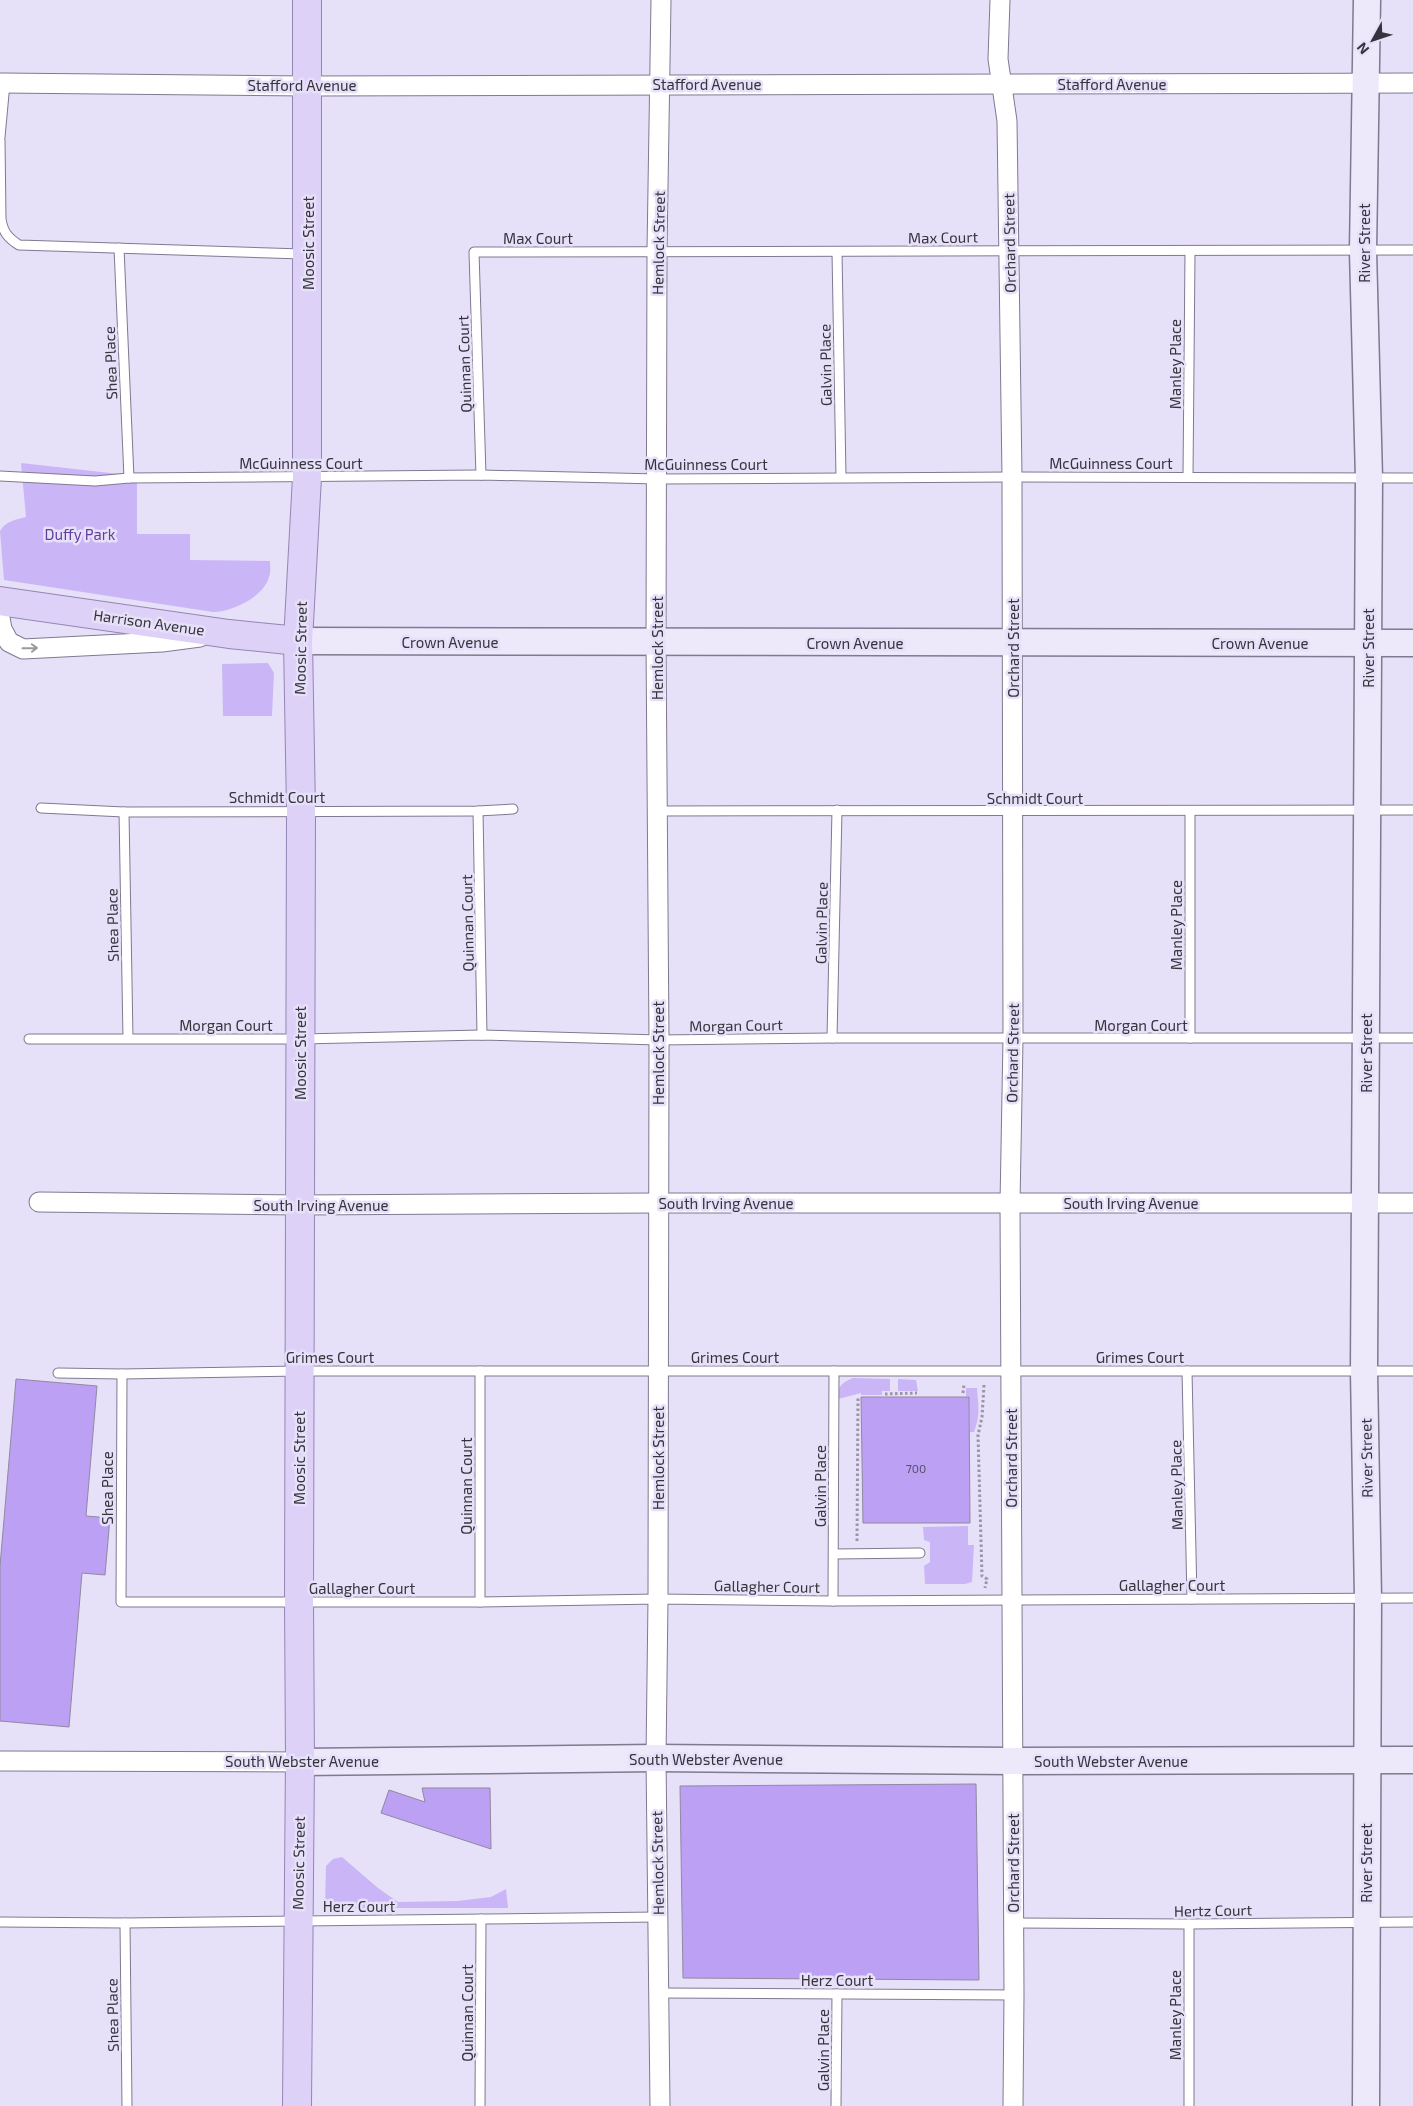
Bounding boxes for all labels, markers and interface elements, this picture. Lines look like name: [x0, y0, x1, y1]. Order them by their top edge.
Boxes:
north arrow: [1348, 15, 1398, 65]
text: N: [1353, 39, 1372, 58]
street label: Stafford Avenue: [652, 75, 762, 93]
street label: Stafford Avenue: [1057, 75, 1167, 93]
street label: Stafford Avenue: [247, 76, 357, 94]
street label: Hemlock Street: [648, 191, 668, 295]
street label: Orchard Street: [999, 193, 1019, 293]
street label: Moosic Street: [299, 196, 317, 290]
street label: River Street: [1355, 203, 1373, 283]
street label: Max Court: [908, 227, 978, 247]
street label: Max Court: [503, 229, 573, 247]
street label: Quinnan Court: [453, 315, 476, 413]
street label: Manley Place: [1166, 319, 1184, 409]
street label: Galvin Place: [815, 324, 835, 406]
street label: Shea Place: [100, 326, 120, 400]
street label: McGuinness Court: [239, 454, 363, 472]
street label: McGuinness Court: [1049, 454, 1173, 472]
street label: McGuinness Court: [644, 455, 768, 473]
park label: Duffy Park: [45, 525, 116, 543]
street label: Hemlock Street: [648, 596, 666, 700]
street label: Orchard Street: [1004, 598, 1022, 698]
street label: Moosic Street: [290, 601, 310, 695]
street label: Harrison Avenue: [92, 605, 206, 639]
street label: River Street: [1359, 608, 1377, 688]
street label: Crown Avenue: [401, 633, 499, 651]
street label: Crown Avenue: [806, 634, 904, 652]
street label: Crown Avenue: [1211, 634, 1309, 652]
one-way arrow: [22, 643, 38, 653]
street label: Schmidt Court: [229, 788, 325, 806]
street label: Schmidt Court: [987, 789, 1083, 807]
street label: Quinnan Court: [457, 874, 478, 972]
street label: Manley Place: [1167, 880, 1185, 970]
street label: Galvin Place: [811, 882, 831, 964]
street label: Shea Place: [102, 888, 122, 962]
street label: Hemlock Street: [649, 1001, 667, 1105]
street label: Orchard Street: [1002, 1003, 1022, 1103]
street label: Moosic Street: [291, 1006, 309, 1100]
street label: River Street: [1357, 1013, 1375, 1093]
street label: Morgan Court: [689, 1015, 783, 1035]
street label: Morgan Court: [179, 1016, 273, 1034]
street label: Morgan Court: [1094, 1016, 1188, 1034]
street label: South Irving Avenue: [658, 1194, 794, 1212]
street label: South Irving Avenue: [1063, 1194, 1199, 1212]
street label: South Irving Avenue: [253, 1196, 389, 1214]
street label: Grimes Court: [286, 1348, 375, 1366]
street label: Grimes Court: [691, 1348, 780, 1366]
street label: Grimes Court: [1096, 1348, 1185, 1366]
street label: Hemlock Street: [649, 1406, 667, 1510]
street label: Orchard Street: [1002, 1408, 1020, 1508]
street label: Moosic Street: [290, 1411, 308, 1505]
street label: River Street: [1356, 1418, 1376, 1498]
street label: Quinnan Court: [457, 1437, 476, 1535]
street label: Manley Place: [1166, 1440, 1186, 1530]
street label: Galvin Place: [811, 1445, 829, 1527]
street label: Shea Place: [98, 1451, 116, 1525]
house number: 700: [906, 1461, 926, 1475]
street label: Gallagher Court: [714, 1576, 821, 1596]
street label: Gallagher Court: [1119, 1576, 1225, 1594]
street label: Gallagher Court: [309, 1579, 415, 1597]
street label: South Webster Avenue: [629, 1750, 783, 1768]
street label: South Webster Avenue: [225, 1752, 379, 1770]
street label: South Webster Avenue: [1034, 1752, 1188, 1770]
street label: Hemlock Street: [647, 1811, 667, 1915]
street label: Orchard Street: [1004, 1813, 1022, 1913]
street label: Moosic Street: [288, 1816, 308, 1910]
street label: River Street: [1357, 1823, 1375, 1903]
street label: Herz Court: [323, 1897, 396, 1915]
street label: Hertz Court: [1174, 1900, 1253, 1920]
street label: Quinnan Court: [458, 1964, 477, 2062]
street label: Manley Place: [1166, 1970, 1184, 2060]
street label: Herz Court: [801, 1971, 874, 1989]
street label: Shea Place: [102, 1978, 122, 2052]
street label: Galvin Place: [814, 2009, 832, 2091]

